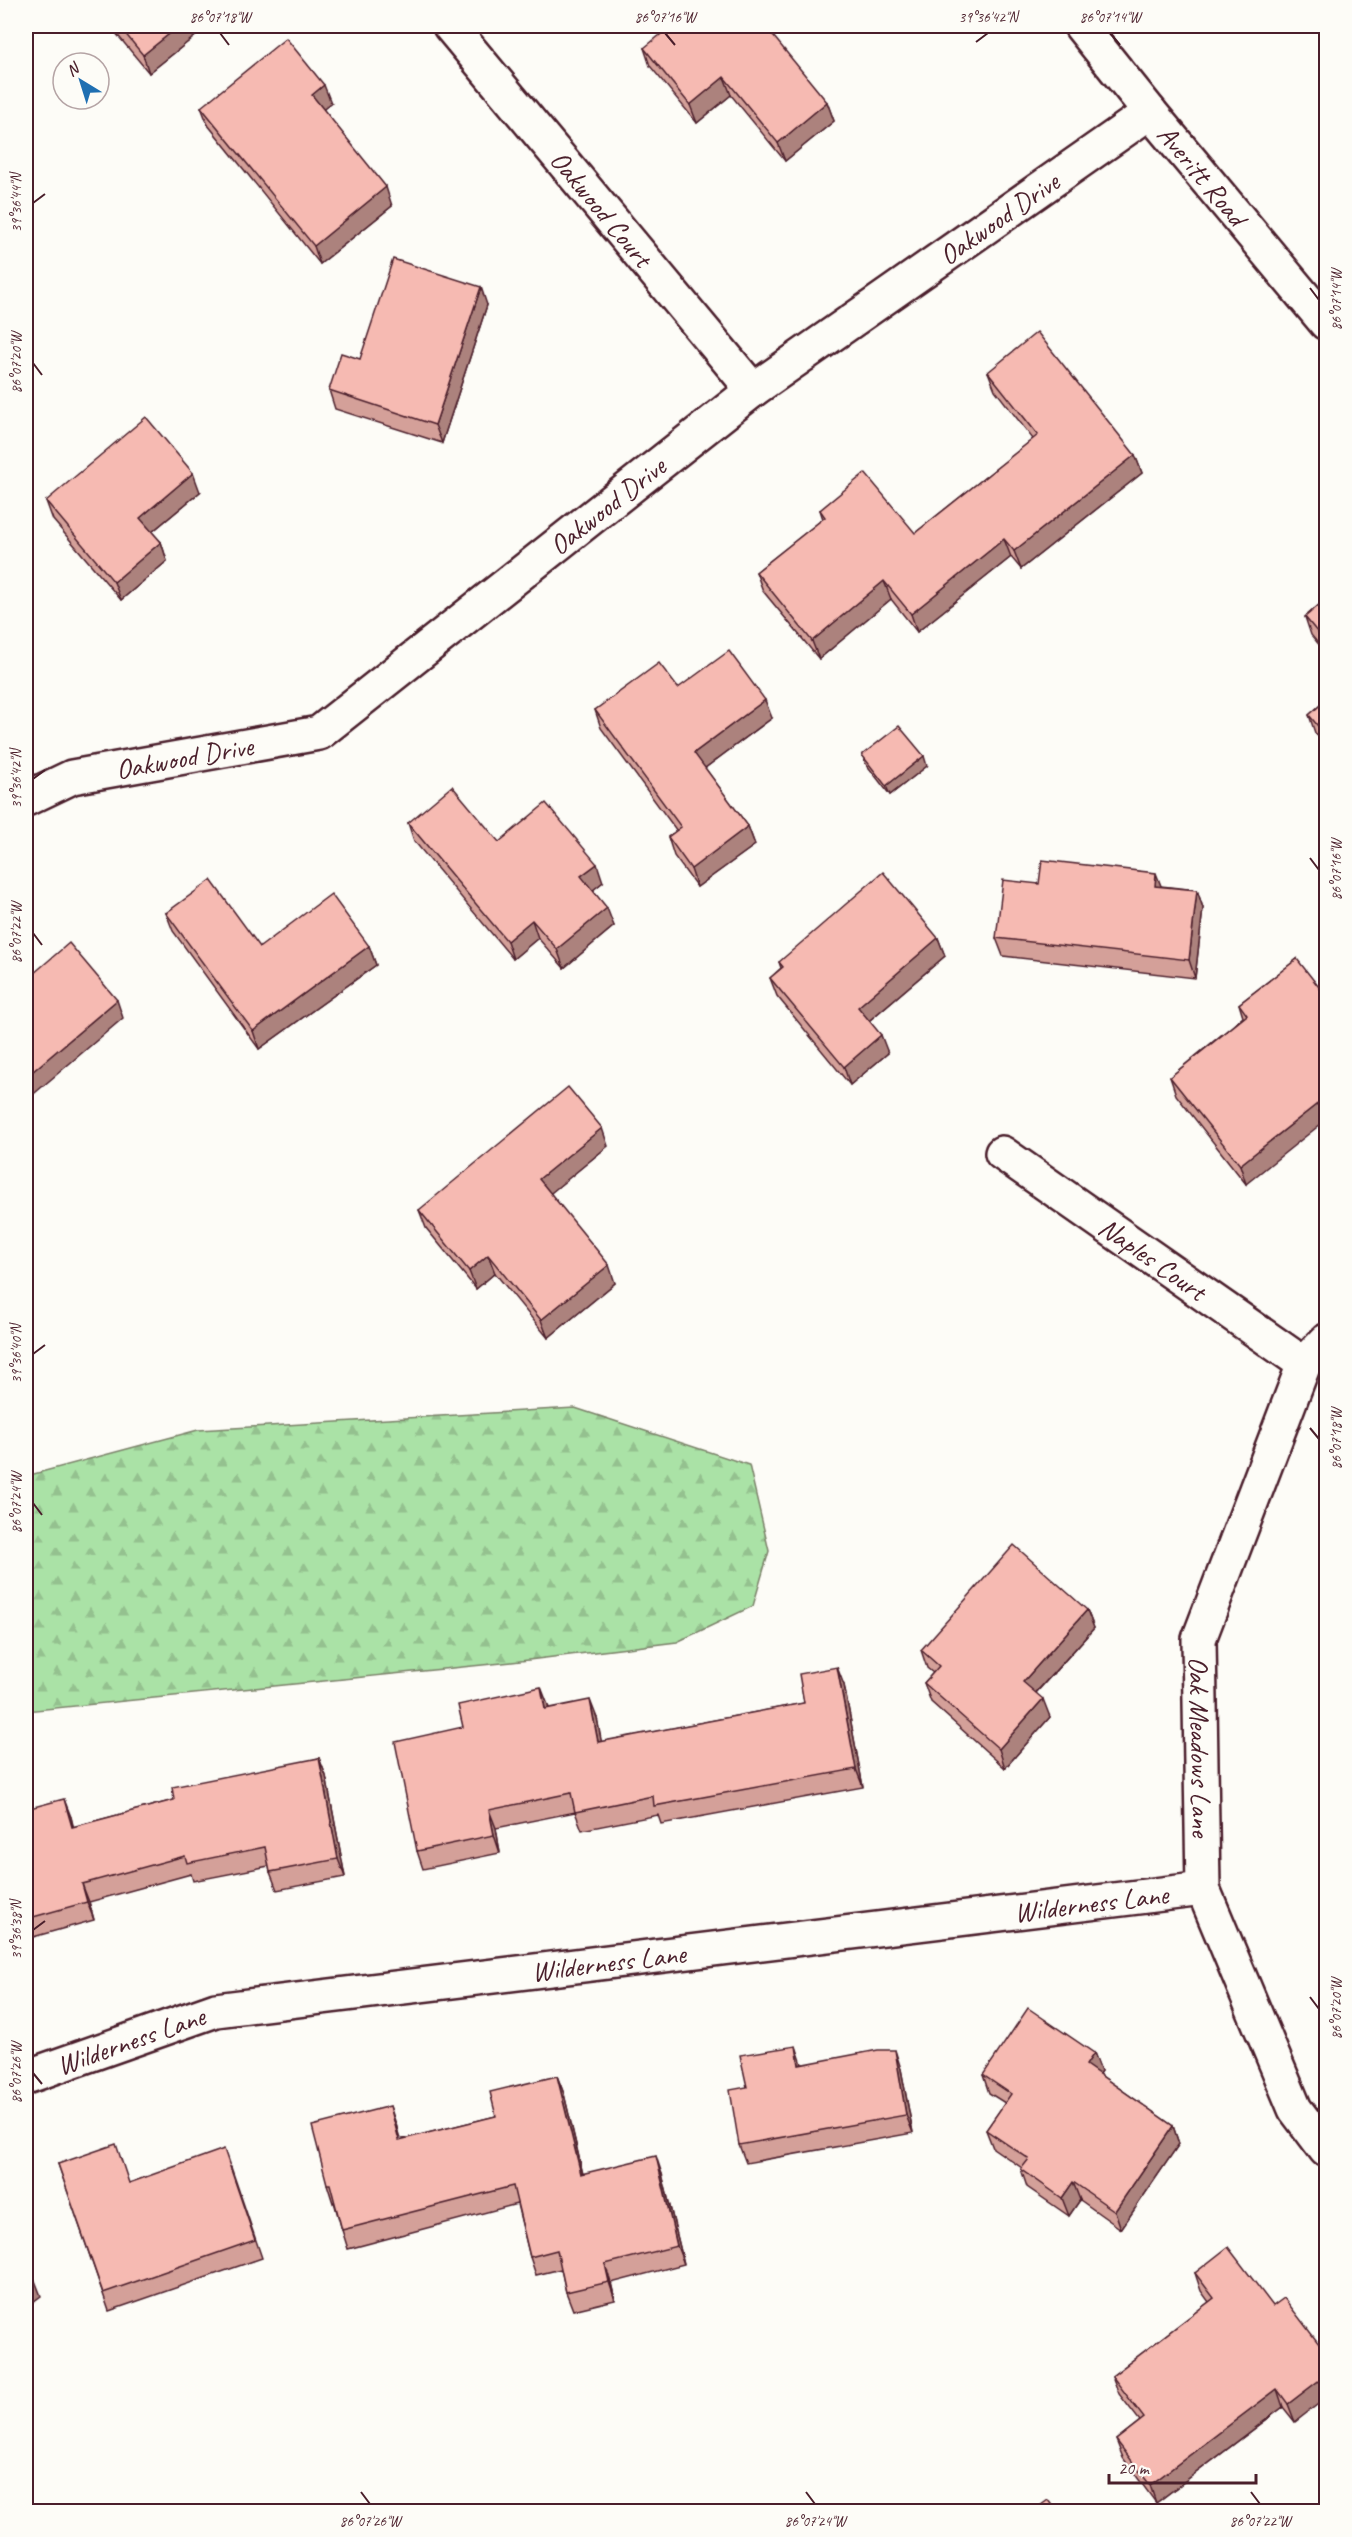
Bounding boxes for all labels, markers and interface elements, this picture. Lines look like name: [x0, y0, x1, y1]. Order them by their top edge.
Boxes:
text: 86°07'18"W: [190, 8, 254, 27]
text: 86°07'16"W: [635, 8, 699, 27]
text: 39°36'42"N: [958, 8, 1021, 27]
text: 86°07'14"W: [1080, 8, 1144, 27]
north arrow: [51, 51, 111, 111]
text: N: [62, 57, 85, 81]
street label: Averitt Road: [1150, 117, 1257, 235]
street label: Oakwood Court: [543, 143, 662, 276]
street label: Oakwood Drive: [932, 163, 1067, 272]
text: 39°36'44"N: [7, 170, 26, 233]
text: 86°07'14"W: [1327, 266, 1346, 330]
text: 86°07'20"W: [7, 329, 26, 393]
street label: Oakwood Drive: [542, 447, 674, 562]
street label: Oakwood Drive: [113, 727, 257, 786]
text: 39°36'42"N: [7, 746, 26, 809]
text: 86°07'16"W: [1327, 836, 1346, 900]
text: 86°07'22"W: [7, 899, 26, 963]
street label: Naples Court: [1093, 1209, 1215, 1309]
text: 39°36'40"N: [7, 1321, 26, 1384]
text: 86°07'18"W: [1327, 1405, 1346, 1469]
text: 86°07'24"W: [7, 1469, 26, 1533]
street label: Oak Meadows Lane: [1182, 1656, 1220, 1839]
street label: Wilderness Lane: [1012, 1876, 1172, 1930]
text: 39°36'38"N: [7, 1897, 26, 1960]
street label: Wilderness Lane: [530, 1935, 689, 1989]
text: 86°07'20"W: [1327, 1975, 1346, 2039]
street label: Wilderness Lane: [52, 1997, 211, 2082]
text: 86°07'26"W: [7, 2039, 26, 2103]
scale bar: [1109, 2447, 1256, 2485]
text: 20 m: [1118, 2457, 1151, 2479]
text: 86°07'26"W: [340, 2512, 404, 2531]
text: 86°07'24"W: [785, 2512, 849, 2531]
text: 86°07'22"W: [1230, 2512, 1294, 2531]

